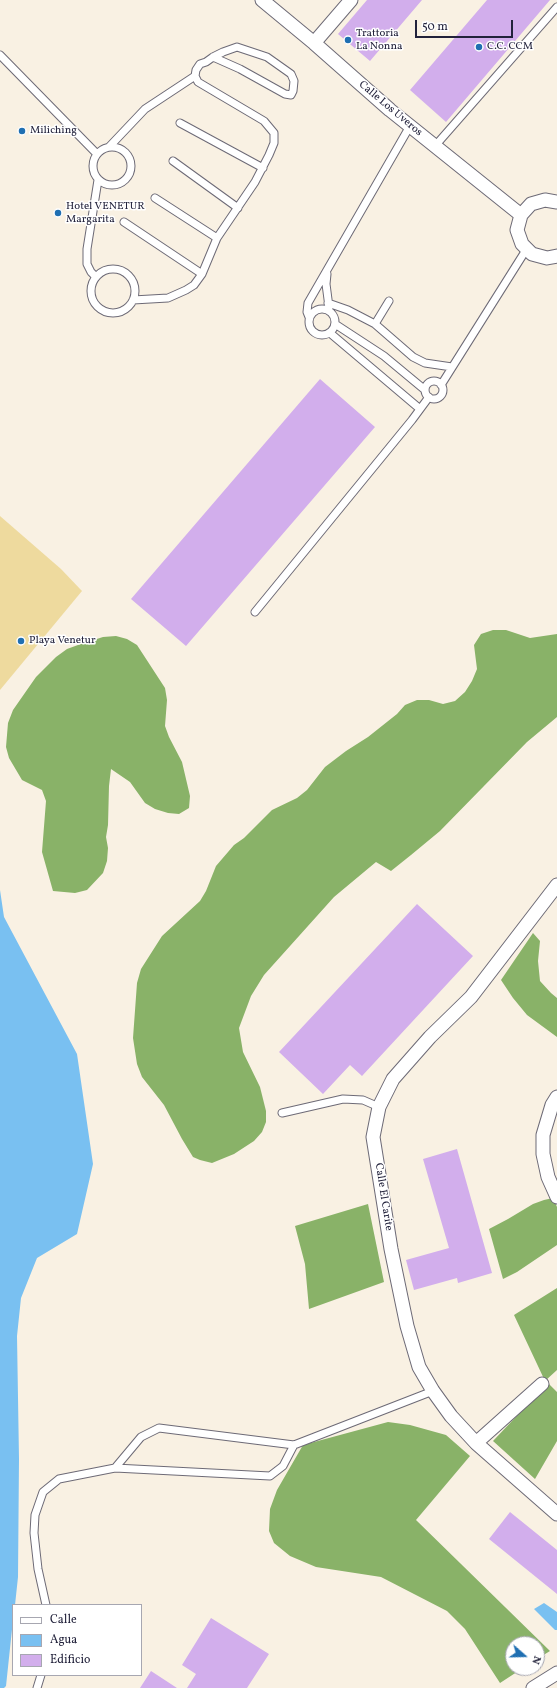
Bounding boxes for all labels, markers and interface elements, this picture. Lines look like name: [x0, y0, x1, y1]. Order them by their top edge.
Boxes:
scale bar: [417, 12, 515, 38]
text: 50 m: [422, 19, 448, 35]
place label: Trattoria La Nonna: [356, 27, 402, 53]
marker: Trattoria La Nonna: [343, 35, 353, 45]
place label: C.C. CCM: [487, 40, 533, 54]
marker: C.C. CCM: [474, 42, 484, 52]
street label: Calle Los Uveros: [355, 79, 425, 139]
place label: Miliching: [30, 124, 77, 138]
marker: Miliching: [17, 126, 27, 136]
place label: Hotel VENETUR Margarita: [66, 200, 145, 226]
marker: Hotel VENETUR Margarita: [53, 208, 63, 218]
place label: Playa Venetur: [29, 634, 96, 648]
marker: Playa Venetur: [16, 636, 26, 646]
street label: Calle El Carite: [371, 1162, 395, 1232]
legend: [12, 1604, 142, 1676]
text: Calle: [50, 1612, 77, 1628]
text: Agua: [50, 1632, 77, 1648]
north arrow: [505, 1636, 545, 1676]
text: Edificio: [50, 1652, 90, 1668]
text: N: [527, 1654, 544, 1666]

